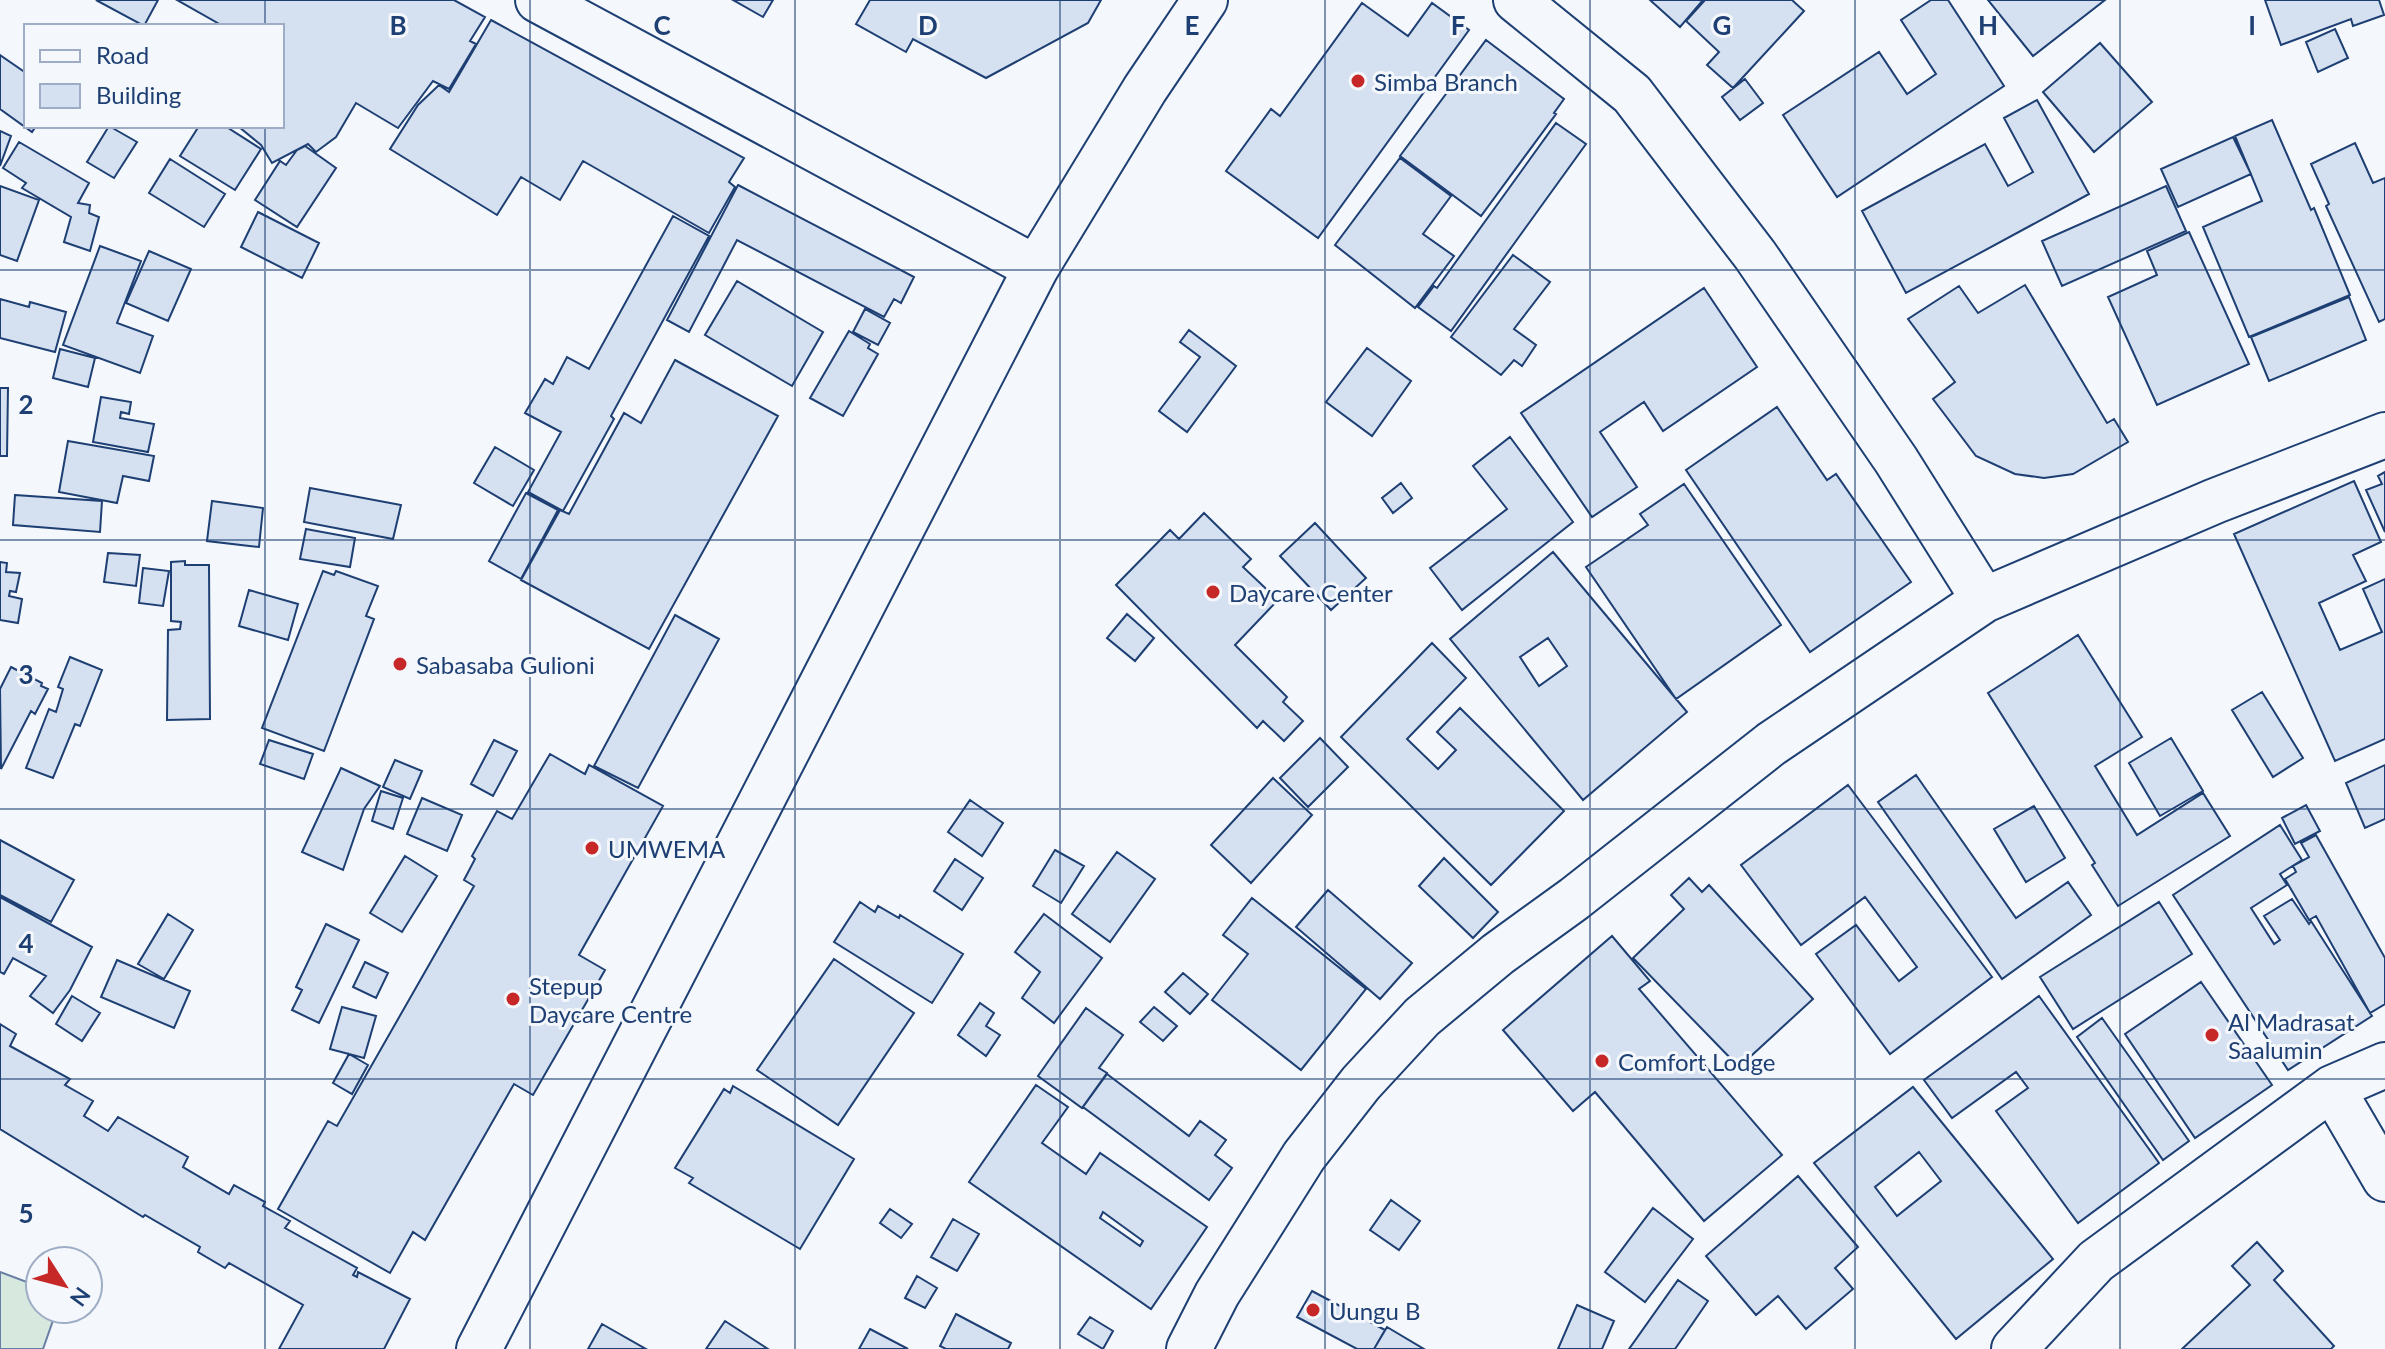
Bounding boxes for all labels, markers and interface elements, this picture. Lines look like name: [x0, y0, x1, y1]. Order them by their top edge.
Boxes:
text: B: [389, 9, 407, 41]
text: C: [653, 9, 671, 41]
text: D: [918, 9, 938, 41]
text: E: [1185, 9, 1199, 41]
text: F: [1451, 9, 1465, 41]
text: G: [1713, 9, 1731, 41]
text: H: [1978, 9, 1998, 41]
text: I: [2248, 9, 2256, 41]
legend: [24, 24, 284, 128]
text: Road: [96, 40, 149, 69]
place label: Simba Branch: [1374, 67, 1518, 96]
marker: Simba Branch: [1349, 72, 1367, 90]
text: Building: [96, 80, 181, 109]
text: 2: [18, 388, 34, 420]
place label: Daycare Center: [1229, 578, 1393, 607]
marker: Daycare Center: [1204, 583, 1222, 601]
place label: Sabasaba Gulioni: [416, 650, 595, 679]
marker: Sabasaba Gulioni: [391, 655, 409, 673]
text: 3: [18, 658, 34, 690]
place label: UMWEMA: [608, 834, 726, 863]
marker: UMWEMA: [583, 839, 601, 857]
text: 4: [18, 927, 34, 959]
place label: Stepup Daycare Centre: [529, 971, 692, 1028]
marker: Stepup Daycare Centre: [504, 990, 522, 1008]
place label: Al Madrasat Saalumin: [2228, 1007, 2355, 1064]
marker: Al Madrasat Saalumin: [2203, 1026, 2221, 1044]
place label: Comfort Lodge: [1618, 1047, 1776, 1076]
marker: Comfort Lodge: [1593, 1052, 1611, 1070]
text: 5: [18, 1197, 34, 1229]
north arrow: [24, 1245, 104, 1325]
text: N: [65, 1282, 96, 1312]
place label: Uungu B: [1329, 1296, 1421, 1325]
marker: Uungu B: [1304, 1301, 1322, 1319]

